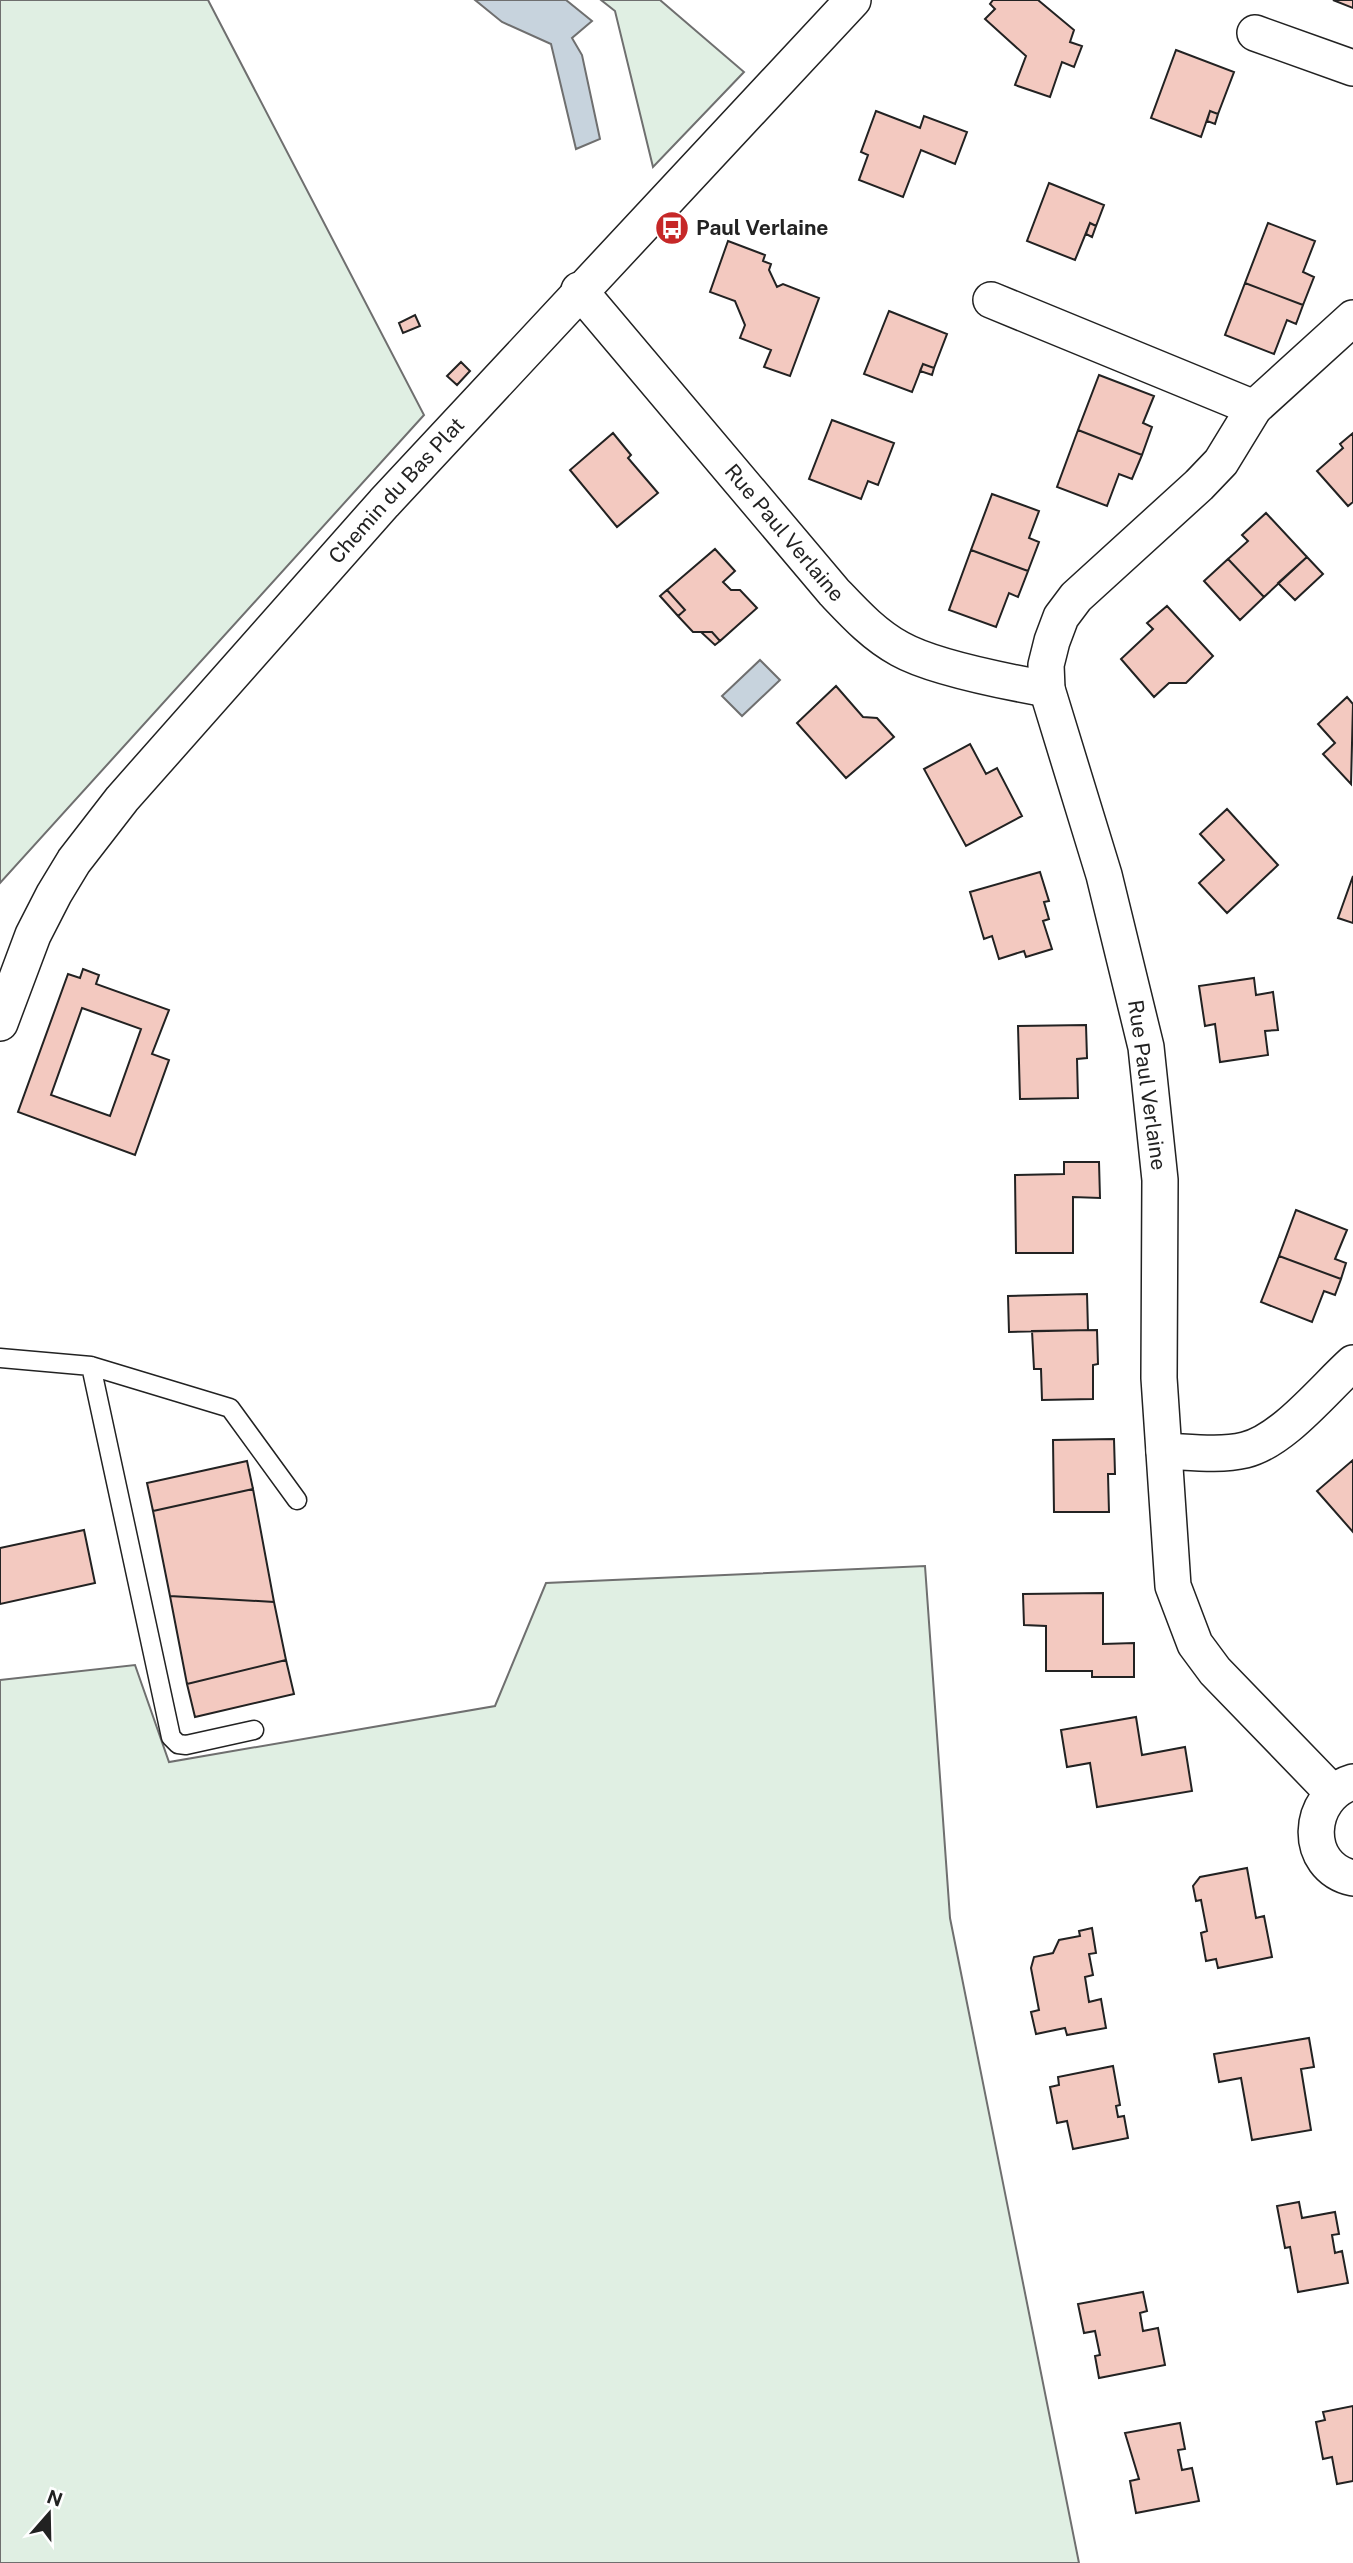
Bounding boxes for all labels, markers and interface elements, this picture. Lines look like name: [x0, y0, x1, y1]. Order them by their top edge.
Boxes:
bus stop icon: Paul Verlaine: [653, 209, 691, 247]
place label: Paul Verlaine: [696, 215, 828, 240]
street label: Chemin du Bas Plat: [323, 412, 469, 569]
street label: Rue Paul Verlaine: [720, 459, 849, 607]
street label: Rue Paul Verlaine: [1123, 998, 1172, 1172]
north arrow: [14, 2479, 84, 2549]
text: N: [44, 2485, 66, 2511]

